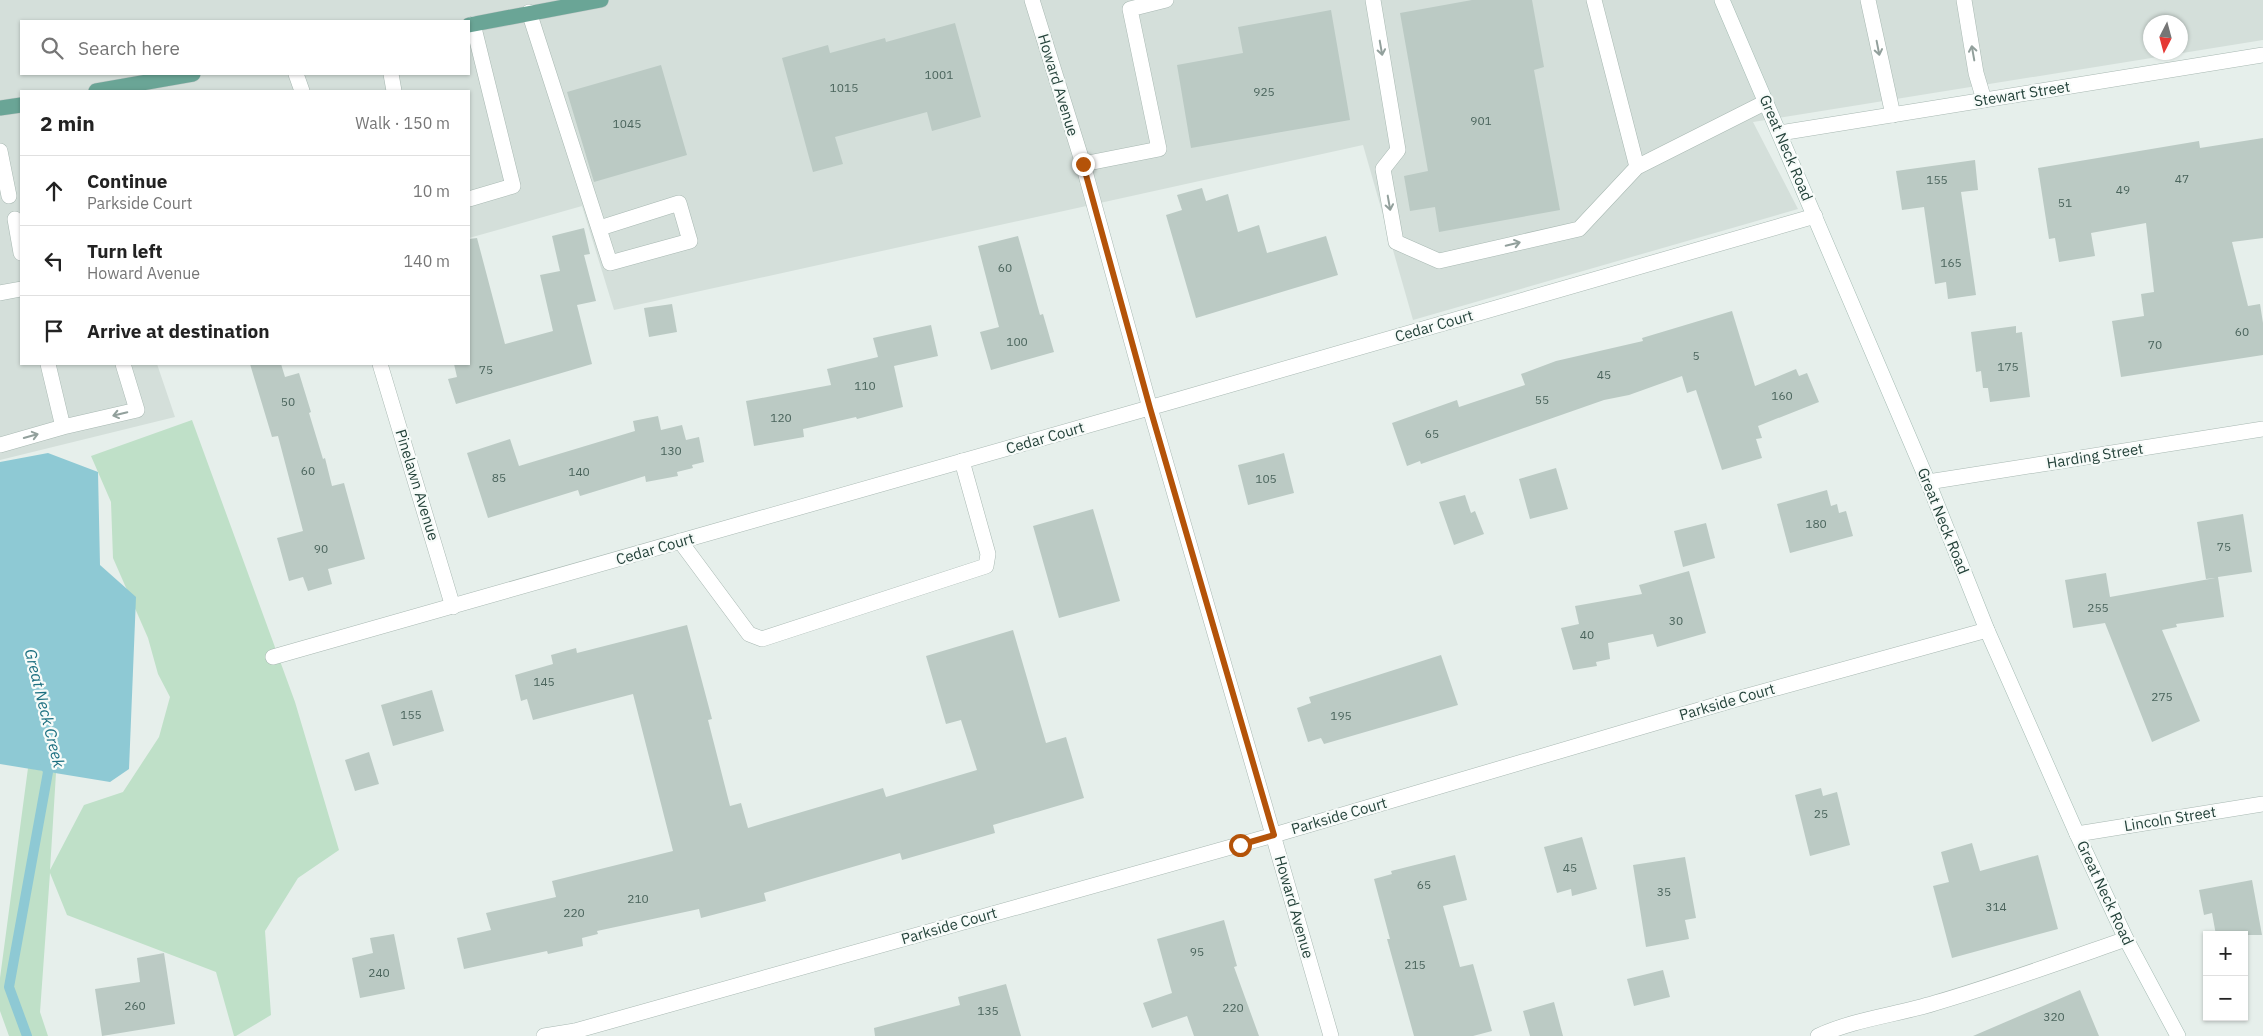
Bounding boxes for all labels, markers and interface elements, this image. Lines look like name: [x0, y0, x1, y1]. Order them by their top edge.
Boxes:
north arrow: [2143, 15, 2188, 60]
search box: [20, 20, 470, 75]
street label: Howard Avenue: [1034, 31, 1083, 138]
icon: search: [38, 34, 66, 62]
text: Search here: [78, 36, 180, 60]
one-way arrow: [1873, 39, 1883, 55]
one-way arrow: [1376, 40, 1386, 56]
one-way arrow: [1967, 45, 1977, 61]
house number: 1001: [925, 67, 953, 82]
street label: Stewart Street: [1973, 77, 2071, 110]
house number: 1015: [830, 80, 858, 95]
house number: 925: [1253, 84, 1275, 99]
street label: Great Neck Road: [1756, 92, 1817, 204]
text: 2 min: [40, 109, 95, 137]
text: Walk · 150 m: [355, 113, 450, 133]
house number: 901: [1470, 113, 1492, 128]
house number: 1045: [613, 116, 641, 131]
route end: [1072, 153, 1095, 176]
text: Continue: [87, 169, 167, 193]
house number: 47: [2175, 171, 2189, 186]
house number: 155: [1926, 172, 1948, 187]
icon: ahead: [40, 177, 68, 205]
text: 10 m: [413, 181, 450, 201]
house number: 49: [2116, 182, 2130, 197]
text: Parkside Court: [87, 193, 192, 213]
one-way arrow: [1385, 194, 1394, 210]
house number: 51: [2058, 195, 2072, 210]
text: Turn left: [87, 239, 163, 263]
one-way arrow: [1504, 239, 1520, 248]
icon: left: [40, 247, 68, 275]
text: 140 m: [403, 251, 450, 271]
house number: 165: [1940, 255, 1962, 270]
house number: 60: [998, 260, 1012, 275]
text: Howard Avenue: [87, 263, 200, 283]
street label: Cedar Court: [1393, 305, 1475, 346]
icon: arrive: [40, 317, 68, 345]
text: Arrive at destination: [87, 319, 270, 343]
house number: 60: [2235, 324, 2249, 339]
house number: 100: [1006, 334, 1028, 349]
house number: 70: [2148, 337, 2162, 352]
house number: 5: [1692, 348, 1700, 363]
house number: 175: [1997, 359, 2019, 374]
house number: 75: [479, 362, 493, 377]
house number: 45: [1597, 367, 1611, 382]
house number: 110: [854, 378, 876, 393]
house number: 160: [1771, 388, 1793, 403]
house number: 55: [1535, 392, 1549, 407]
house number: 50: [281, 394, 295, 409]
one-way arrow: [112, 410, 128, 419]
house number: 120: [770, 410, 792, 425]
street label: Cedar Court: [1004, 417, 1086, 458]
house number: 65: [1425, 426, 1439, 441]
street label: Pinelawn Avenue: [392, 427, 443, 543]
one-way arrow: [23, 431, 39, 441]
street label: Harding Street: [2045, 438, 2145, 473]
house number: 130: [660, 443, 682, 458]
house number: 60: [301, 463, 315, 478]
house number: 140: [568, 464, 590, 479]
street label: Great Neck Road: [1913, 465, 1973, 577]
house number: 85: [492, 470, 506, 485]
house number: 105: [1255, 471, 1277, 486]
house number: 180: [1805, 516, 1827, 531]
street label: Cedar Court: [614, 528, 696, 569]
house number: 75: [2217, 539, 2231, 554]
house number: 90: [314, 541, 328, 556]
house number: 255: [2087, 600, 2109, 615]
house number: 30: [1669, 613, 1683, 628]
house number: 40: [1580, 627, 1594, 642]
water label: Great Neck Creek: [21, 647, 70, 770]
house number: 145: [533, 674, 555, 689]
street label: Parkside Court: [1677, 679, 1777, 724]
house number: 275: [2151, 689, 2173, 704]
house number: 155: [400, 707, 422, 722]
house number: 195: [1330, 708, 1352, 723]
street label: Parkside Court: [1289, 793, 1389, 838]
street label: Lincoln Street: [2123, 802, 2217, 835]
house number: 25: [1814, 806, 1828, 821]
route start: [1229, 834, 1252, 857]
street label: Great Neck Road: [2073, 837, 2138, 948]
street label: Howard Avenue: [1271, 853, 1318, 960]
house number: 45: [1563, 860, 1577, 875]
house number: 65: [1417, 877, 1431, 892]
house number: 35: [1657, 884, 1671, 899]
house number: 210: [627, 891, 649, 906]
house number: 314: [1985, 899, 2007, 914]
street label: Parkside Court: [899, 903, 999, 948]
house number: 220: [563, 905, 585, 920]
map controls: [2203, 931, 2248, 1021]
button: +: [2203, 931, 2248, 976]
house number: 95: [1190, 944, 1204, 959]
house number: 215: [1404, 957, 1426, 972]
house number: 240: [368, 965, 390, 980]
button: −: [2203, 976, 2248, 1021]
house number: 260: [124, 998, 146, 1013]
house number: 220: [1222, 1000, 1244, 1015]
house number: 135: [977, 1003, 999, 1018]
house number: 320: [2043, 1009, 2065, 1024]

